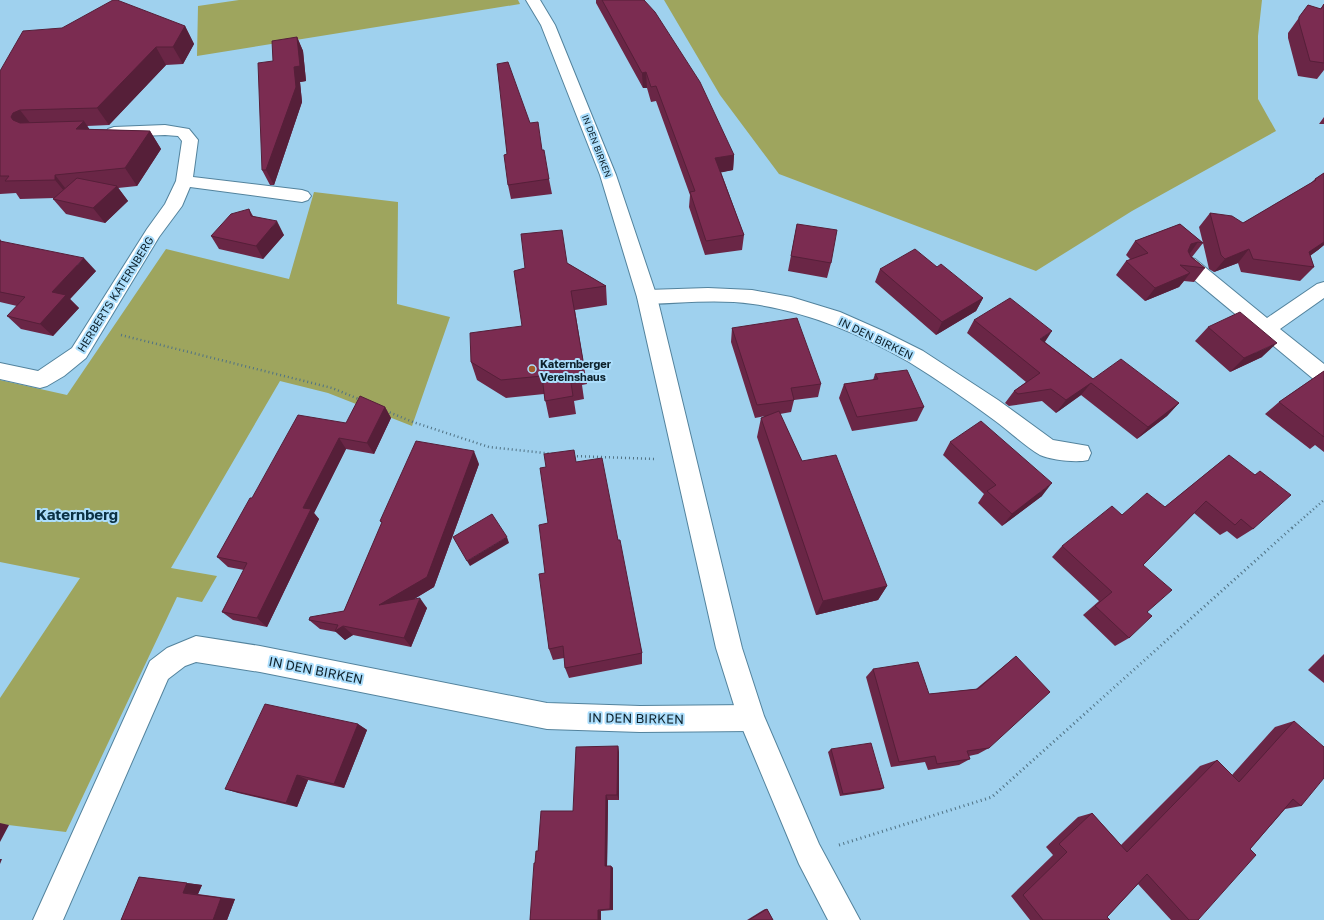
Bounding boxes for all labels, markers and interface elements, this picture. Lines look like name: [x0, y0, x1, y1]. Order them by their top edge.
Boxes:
street label: IN DEN BIRKEN: [580, 113, 614, 179]
street label: HERBERTS KATERNBERG: [74, 234, 156, 354]
street label: IN DEN BIRKEN: [837, 314, 915, 362]
place label: Katernberger Vereinshaus: [540, 357, 612, 383]
marker: Katernberger Vereinshaus: [527, 364, 537, 374]
district label: Katernberg: [36, 505, 118, 523]
street label: IN DEN BIRKEN: [267, 653, 365, 687]
street label: IN DEN BIRKEN: [588, 709, 684, 727]

